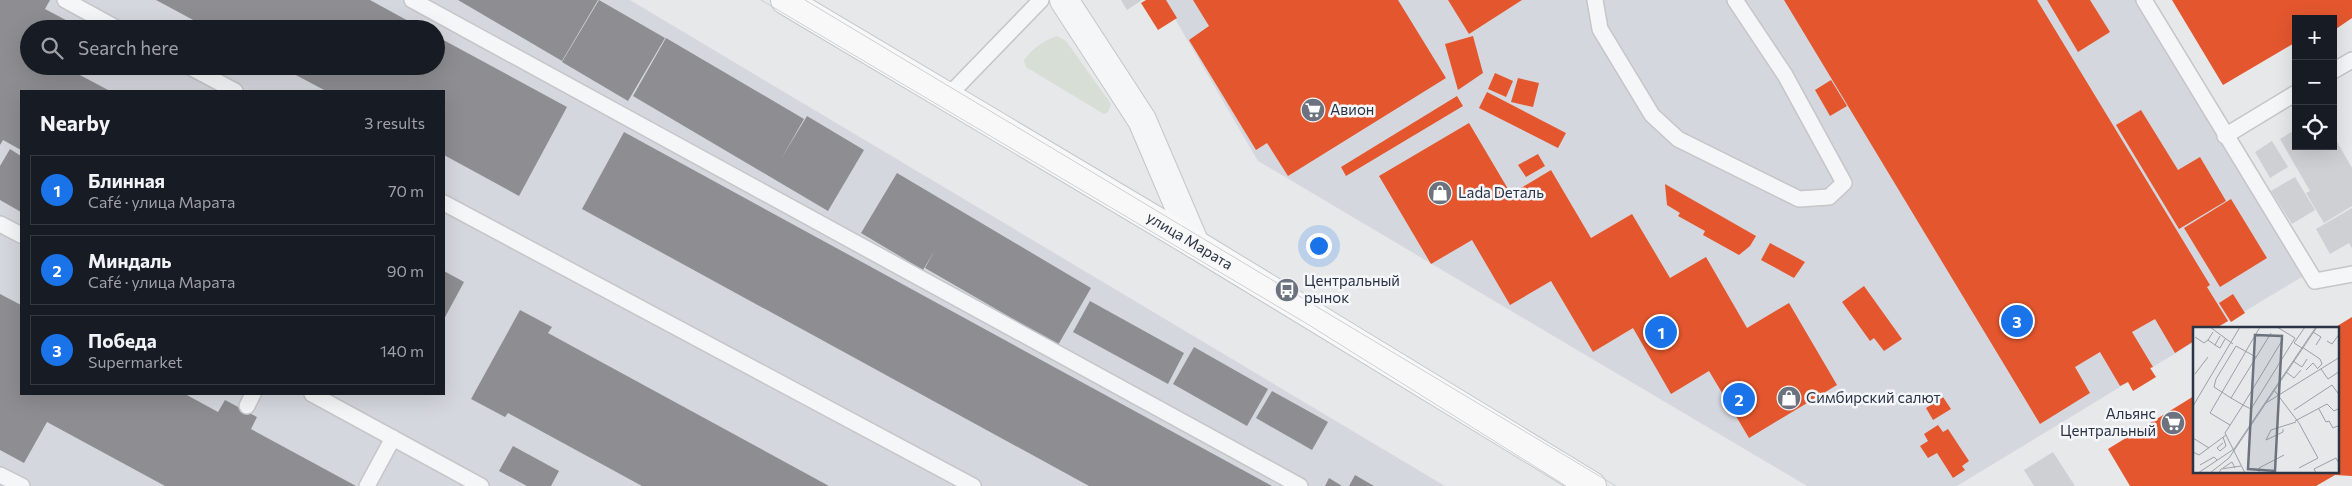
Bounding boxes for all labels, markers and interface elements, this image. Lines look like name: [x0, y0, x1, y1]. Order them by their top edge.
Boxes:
map controls: [2292, 15, 2337, 150]
button: +: [2292, 15, 2337, 60]
search box: [20, 20, 445, 75]
icon: search: [38, 34, 66, 62]
text: Search here: [78, 36, 178, 59]
button: −: [2292, 60, 2337, 105]
supermarket icon: Авион: [1300, 97, 1326, 123]
place label: Авион: [1330, 100, 1374, 118]
button: locate: [2292, 105, 2337, 150]
text: Nearby: [40, 110, 110, 135]
text: 3 results: [364, 113, 425, 132]
text: Блинная: [88, 169, 165, 192]
shop icon: Lada Dеталь: [1427, 180, 1453, 206]
text: 1: [53, 181, 61, 200]
text: 70 m: [388, 181, 424, 200]
place label: Lada Dеталь: [1458, 183, 1544, 201]
text: Café · улица Марата: [88, 192, 235, 211]
street label: улица Марата: [1144, 207, 1237, 273]
your location: [1306, 233, 1332, 259]
text: Миндаль: [88, 249, 172, 272]
text: 2: [52, 261, 62, 280]
text: 90 m: [387, 261, 424, 280]
place label: Центральный рынок: [1304, 271, 1400, 306]
text: Café · улица Марата: [88, 272, 235, 291]
bus stop icon: Центральный рынок: [1274, 277, 1300, 303]
pin: 3: [2001, 302, 2033, 340]
pin: 1: [1645, 313, 1677, 351]
inset map: [2193, 327, 2340, 474]
text: Победа: [88, 329, 157, 352]
text: 3: [52, 341, 62, 360]
text: 140 m: [380, 341, 424, 360]
text: Supermarket: [88, 352, 183, 371]
pin: 2: [1723, 380, 1755, 418]
shop icon: Симбирский салют: [1776, 385, 1802, 411]
place label: Симбирский салют: [1806, 388, 1941, 406]
place label: Альянс Центральный: [2060, 404, 2156, 439]
supermarket icon: Альянс Центральный: [2160, 410, 2186, 436]

